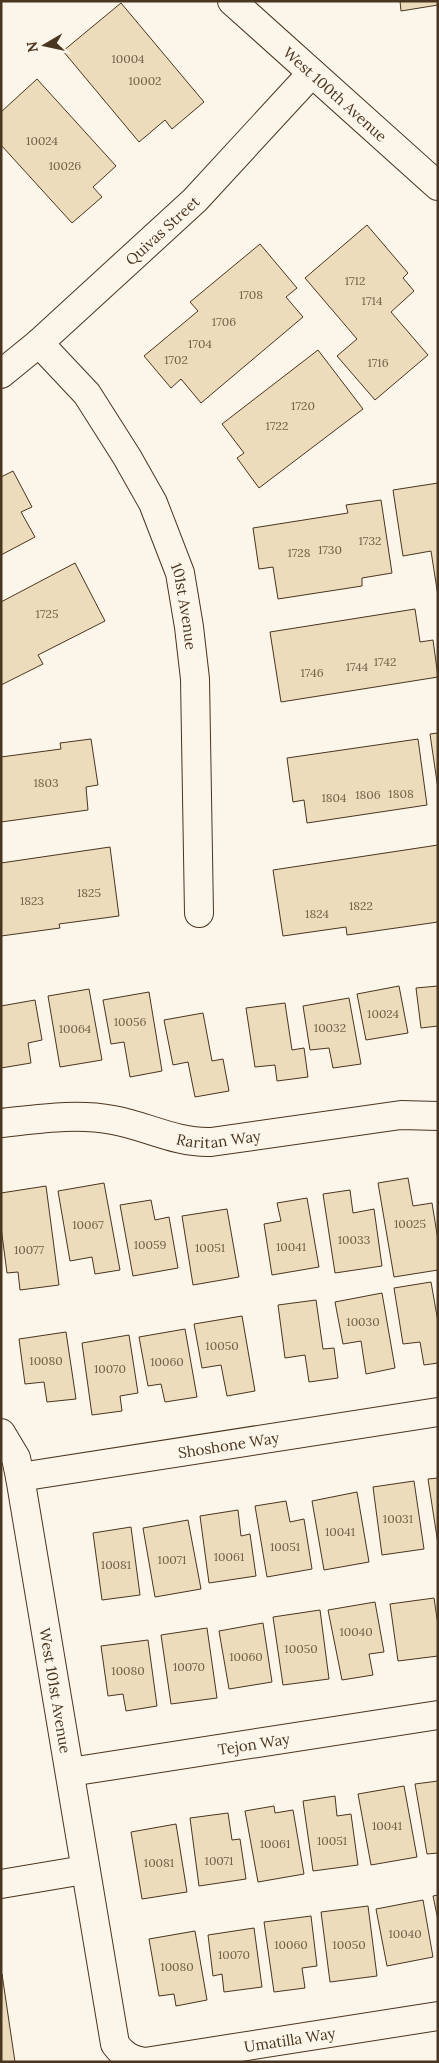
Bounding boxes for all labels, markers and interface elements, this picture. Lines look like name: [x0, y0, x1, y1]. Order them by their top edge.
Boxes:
north arrow: [20, 20, 70, 70]
text: N: [22, 40, 42, 54]
street label: West 100th Avenue: [280, 42, 391, 145]
house number: 10004: [111, 51, 145, 66]
house number: 10002: [128, 73, 162, 88]
house number: 10024: [26, 133, 58, 148]
house number: 10026: [49, 158, 81, 173]
street label: Quivas Street: [121, 191, 203, 269]
house number: 1712: [345, 273, 365, 288]
house number: 1708: [239, 287, 263, 302]
house number: 1714: [362, 293, 383, 308]
house number: 1706: [212, 314, 236, 329]
house number: 1704: [188, 336, 212, 351]
house number: 1702: [164, 352, 188, 367]
house number: 1716: [367, 355, 389, 370]
house number: 1720: [291, 398, 315, 413]
house number: 1722: [266, 418, 288, 433]
house number: 1732: [358, 533, 382, 548]
house number: 1730: [318, 542, 342, 557]
house number: 1728: [287, 545, 311, 560]
street label: 101st Avenue: [167, 560, 201, 651]
house number: 1725: [36, 606, 58, 621]
house number: 1742: [374, 654, 396, 669]
house number: 1744: [346, 659, 369, 674]
house number: 1746: [300, 665, 324, 680]
house number: 1803: [33, 775, 59, 790]
house number: 1808: [388, 786, 414, 801]
house number: 1806: [355, 787, 381, 802]
house number: 1804: [321, 790, 347, 805]
house number: 1825: [77, 885, 101, 900]
house number: 1823: [20, 893, 44, 908]
house number: 1822: [349, 898, 373, 913]
house number: 1824: [305, 906, 329, 921]
house number: 10024: [367, 1006, 399, 1021]
house number: 10056: [114, 1014, 146, 1029]
house number: 10032: [314, 1020, 346, 1035]
house number: 10064: [59, 1021, 92, 1036]
street label: Raritan Way: [175, 1126, 262, 1152]
house number: 10025: [394, 1216, 426, 1231]
house number: 10067: [72, 1217, 104, 1232]
house number: 10033: [338, 1232, 371, 1247]
house number: 10059: [134, 1237, 166, 1252]
house number: 10041: [276, 1239, 306, 1254]
house number: 10051: [195, 1240, 225, 1255]
house number: 10077: [14, 1242, 45, 1257]
house number: 10030: [346, 1314, 380, 1329]
house number: 10050: [205, 1338, 239, 1353]
house number: 10080: [29, 1353, 63, 1368]
house number: 10060: [150, 1354, 184, 1369]
house number: 10070: [94, 1361, 126, 1376]
street label: Shoshone Way: [177, 1427, 280, 1462]
house number: 10031: [383, 1511, 413, 1526]
house number: 10041: [325, 1524, 355, 1539]
house number: 10051: [270, 1539, 300, 1554]
house number: 10061: [214, 1549, 244, 1564]
house number: 10071: [158, 1552, 186, 1567]
house number: 10081: [101, 1557, 131, 1572]
house number: 10040: [339, 1624, 373, 1639]
street label: West 101st Avenue: [36, 1626, 76, 1755]
house number: 10050: [284, 1641, 318, 1656]
house number: 10060: [229, 1649, 263, 1664]
house number: 10070: [173, 1659, 205, 1674]
house number: 10080: [111, 1663, 145, 1678]
street label: Tejon Way: [216, 1729, 291, 1758]
house number: 10041: [372, 1818, 402, 1833]
house number: 10051: [317, 1833, 347, 1848]
house number: 10061: [260, 1836, 290, 1851]
house number: 10071: [205, 1853, 233, 1868]
house number: 10081: [144, 1855, 174, 1870]
house number: 10040: [388, 1926, 422, 1941]
house number: 10060: [274, 1937, 308, 1952]
house number: 10050: [332, 1937, 366, 1952]
house number: 10070: [218, 1947, 250, 1962]
house number: 10080: [160, 1959, 194, 1974]
street label: Umatilla Way: [243, 2023, 337, 2056]

